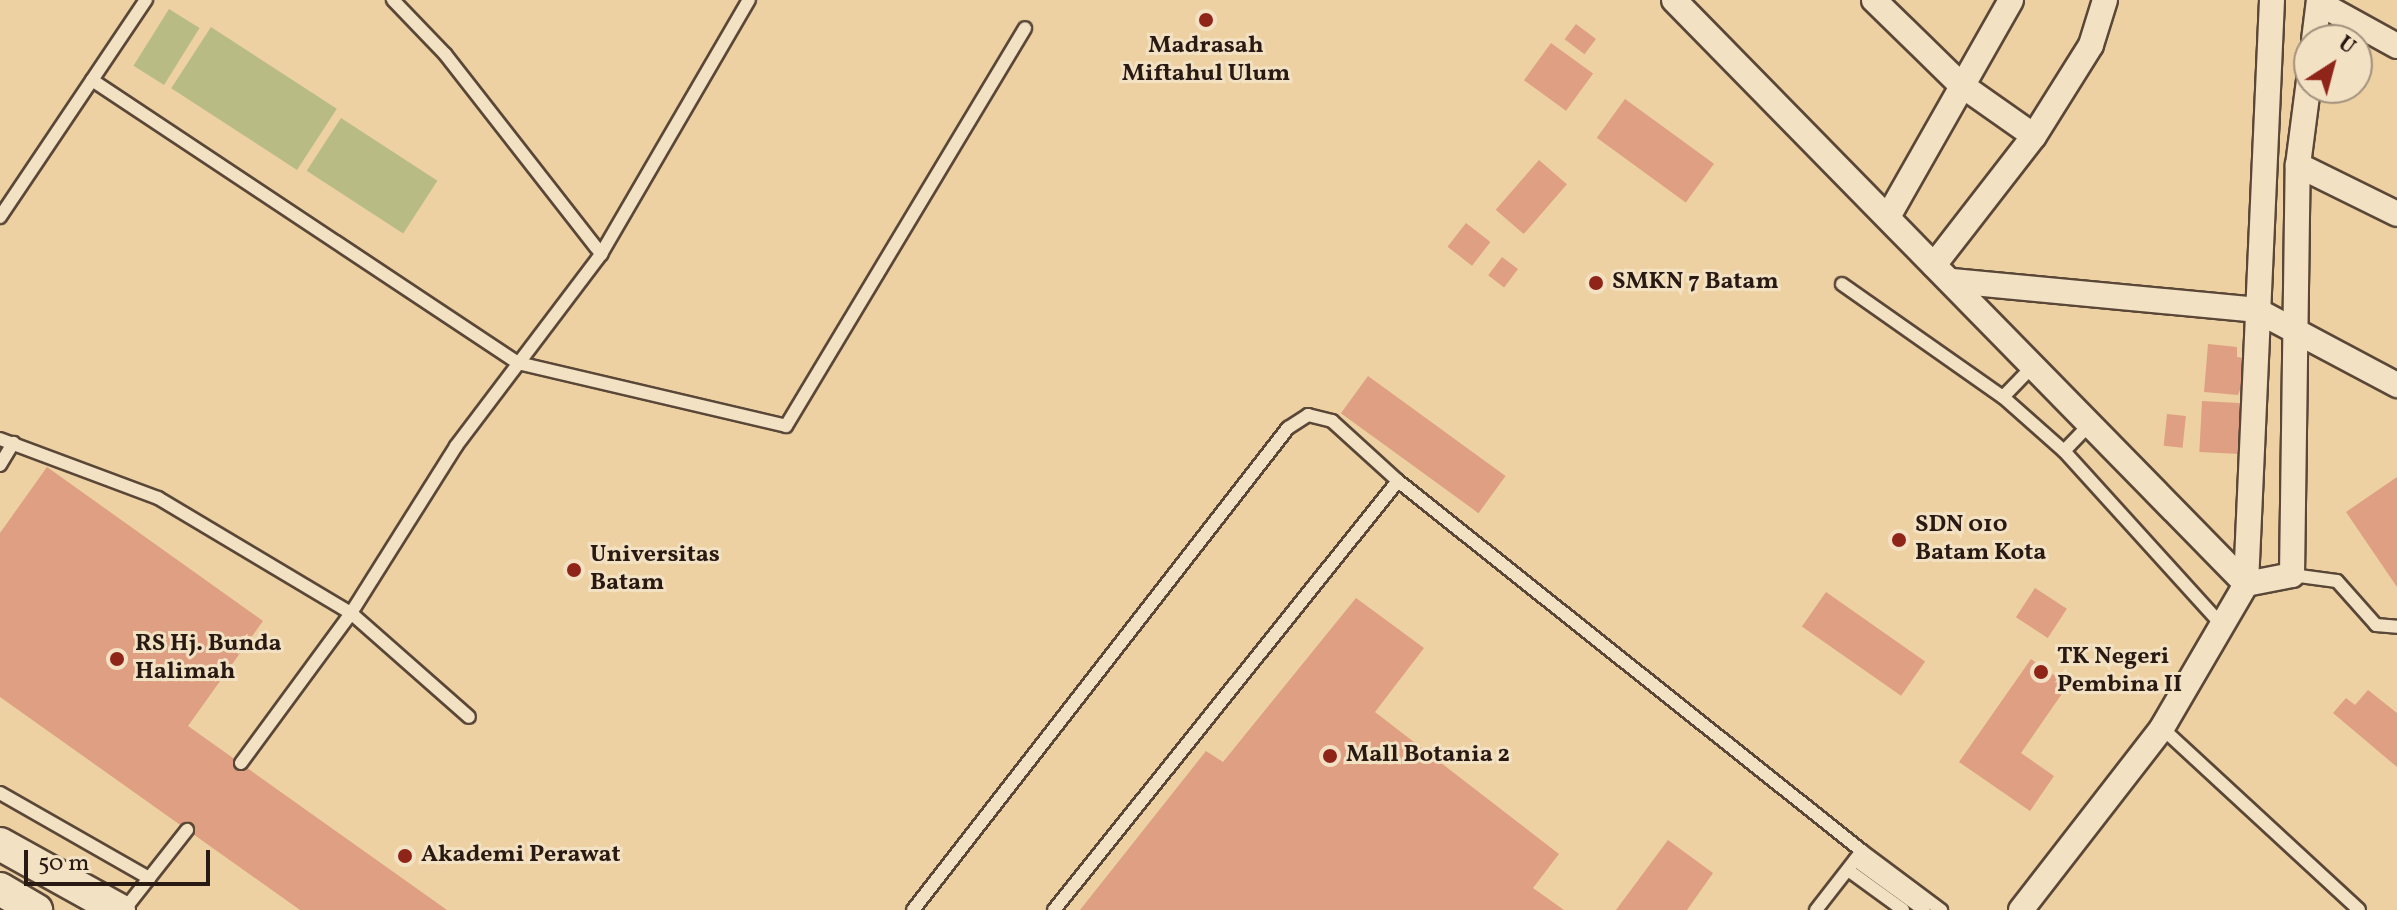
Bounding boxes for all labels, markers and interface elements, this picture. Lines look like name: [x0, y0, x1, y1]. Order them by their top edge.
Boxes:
marker: Madrasah Miftahul Ulum: [1197, 11, 1215, 29]
north arrow: [2293, 24, 2373, 104]
text: U: [2331, 29, 2361, 63]
place label: Madrasah Miftahul Ulum: [1122, 33, 1290, 89]
place label: SMKN 7 Batam: [1612, 269, 1779, 297]
marker: SMKN 7 Batam: [1587, 274, 1605, 292]
place label: SDN 010 Batam Kota: [1915, 512, 2046, 568]
marker: SDN 010 Batam Kota: [1890, 531, 1908, 549]
place label: Universitas Batam: [590, 542, 720, 598]
marker: Universitas Batam: [565, 561, 583, 579]
place label: RS Hj. Bunda Halimah: [135, 631, 282, 687]
place label: TK Negeri Pembina II: [2057, 644, 2182, 700]
marker: RS Hj. Bunda Halimah: [106, 648, 128, 670]
marker: TK Negeri Pembina II: [2032, 663, 2050, 681]
place label: Mall Botania 2: [1346, 742, 1510, 770]
marker: Mall Botania 2: [1321, 747, 1339, 765]
scale bar: [28, 834, 214, 884]
place label: Akademi Perawat: [421, 842, 620, 870]
text: 50 m: [38, 847, 90, 881]
marker: Akademi Perawat: [396, 847, 414, 865]

